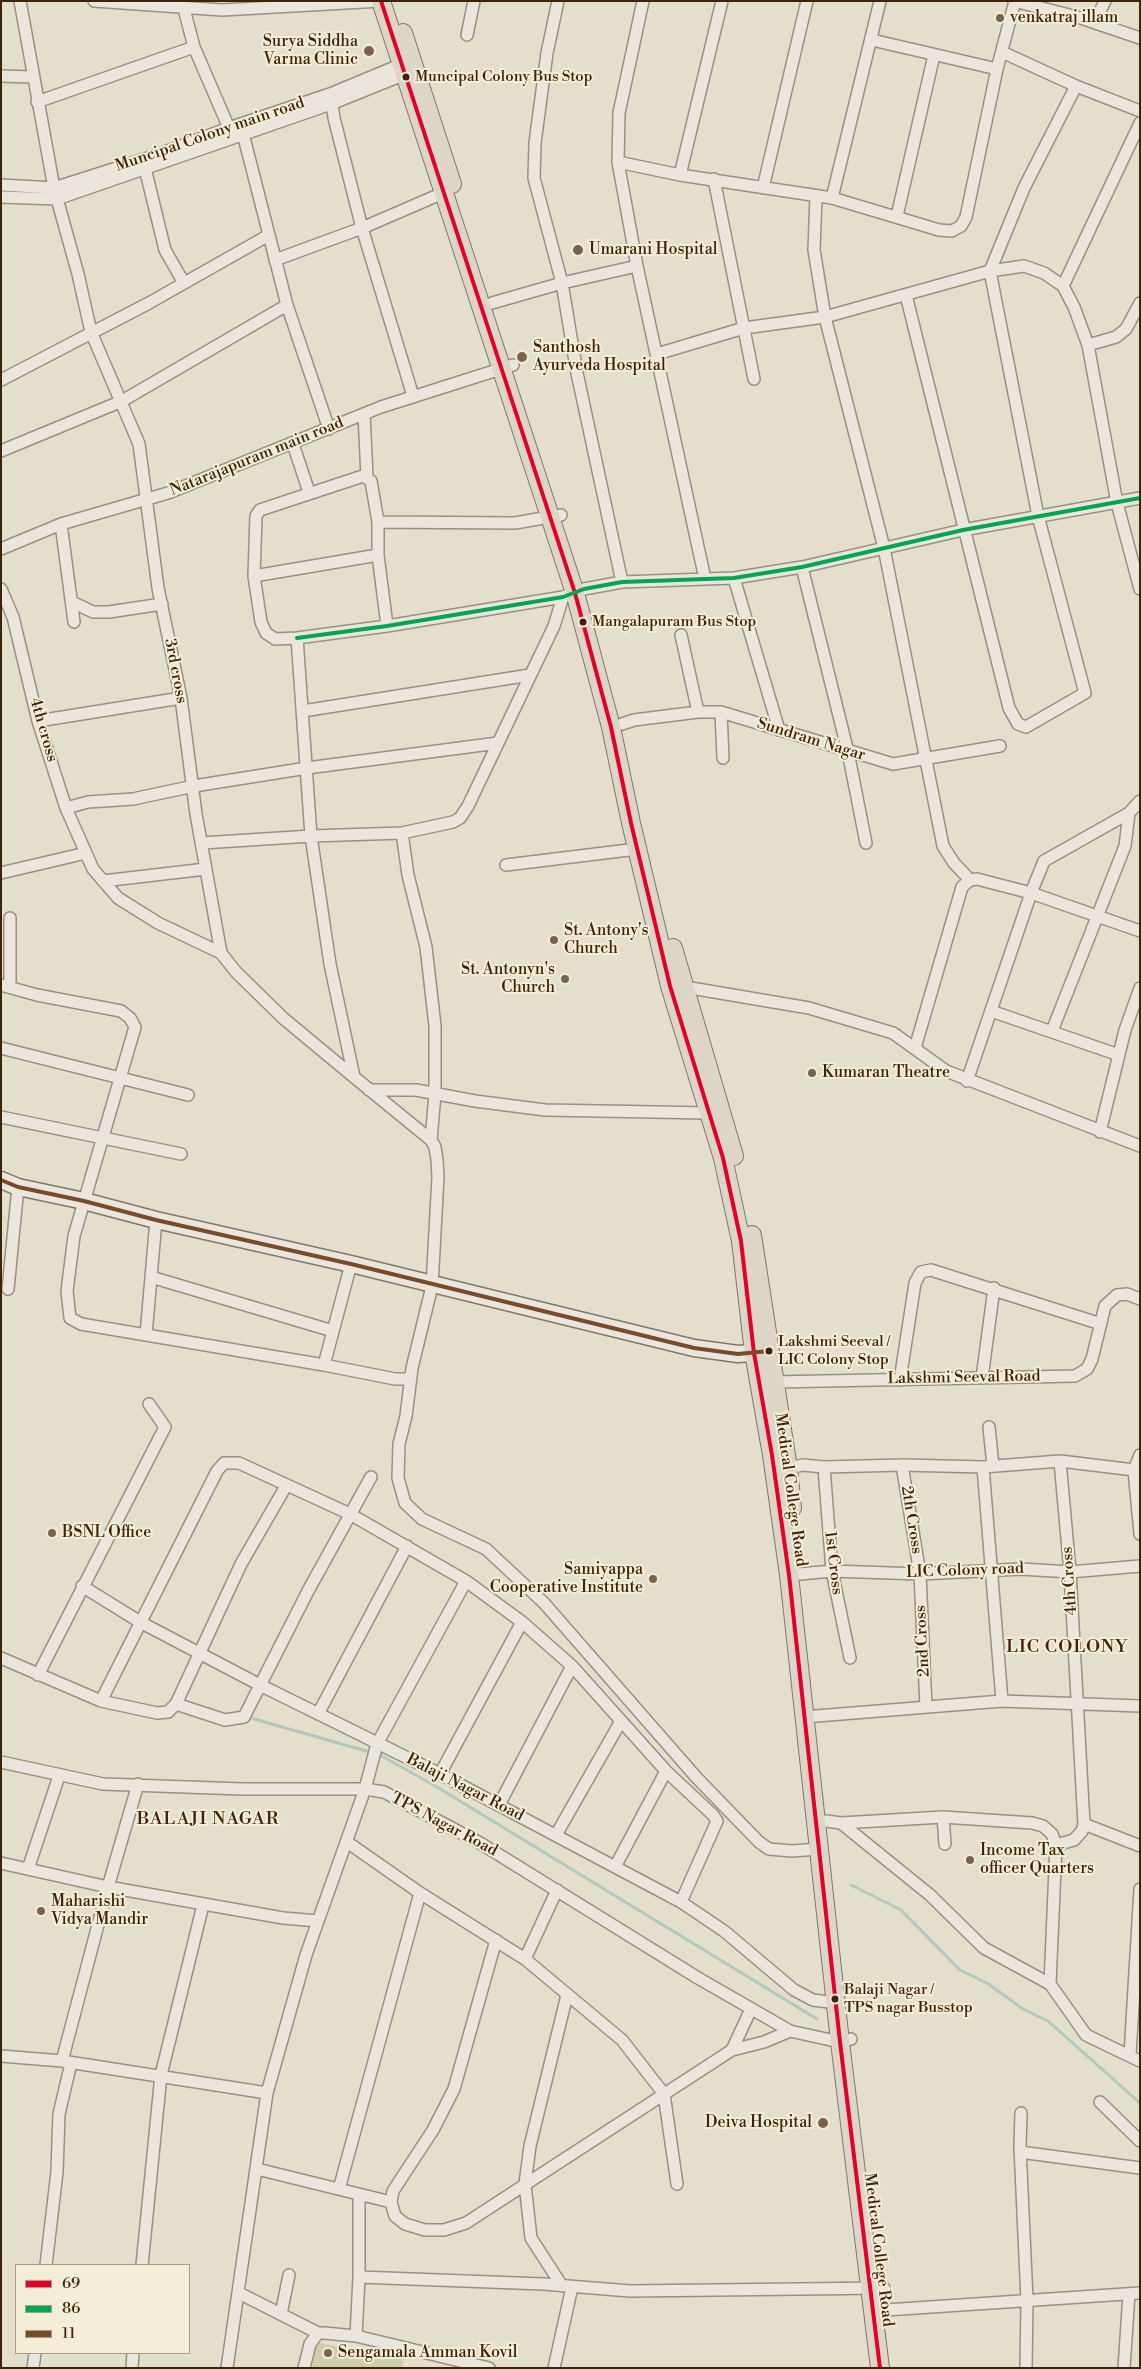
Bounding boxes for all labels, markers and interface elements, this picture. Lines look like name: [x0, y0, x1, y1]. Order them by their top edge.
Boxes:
place label: venkatraj illam: [1010, 8, 1118, 28]
marker: venkatraj illam: [994, 12, 1006, 24]
place label: Surya Siddha Varma Clinic: [263, 32, 358, 70]
marker: Surya Siddha Varma Clinic: [362, 44, 376, 58]
place label: Muncipal Colony Bus Stop: [415, 68, 592, 86]
marker: Muncipal Colony Bus Stop: [401, 72, 411, 82]
street label: Muncipal Colony main road: [113, 94, 307, 176]
place label: Umarani Hospital: [589, 240, 717, 260]
marker: Umarani Hospital: [571, 243, 585, 257]
place label: Santhosh Ayurveda Hospital: [533, 338, 666, 376]
marker: Santhosh Ayurveda Hospital: [515, 350, 529, 364]
street label: Natarajapuram main road: [167, 413, 347, 501]
place label: Mangalapuram Bus Stop: [592, 613, 756, 631]
marker: Mangalapuram Bus Stop: [578, 617, 588, 627]
street label: 3rd cross: [159, 637, 191, 705]
street label: 4th cross: [25, 696, 61, 764]
street label: Sundram Nagar: [755, 714, 867, 766]
place label: St. Antony's Church: [564, 921, 649, 959]
marker: St. Antony's Church: [548, 934, 560, 946]
place label: St. Antonyn's Church: [461, 960, 555, 998]
marker: St. Antonyn's Church: [559, 973, 571, 985]
place label: Kumaran Theatre: [822, 1063, 950, 1083]
marker: Kumaran Theatre: [806, 1067, 818, 1079]
place label: Lakshmi Seeval / LIC Colony Stop: [778, 1333, 890, 1368]
marker: Lakshmi Seeval / LIC Colony Stop: [764, 1346, 774, 1356]
street label: Lakshmi Seeval Road: [887, 1367, 1041, 1389]
street label: Medical College Road: [770, 1412, 810, 1568]
street label: 2th Cross: [896, 1485, 926, 1555]
place label: BSNL Office: [62, 1523, 151, 1543]
marker: BSNL Office: [46, 1527, 58, 1539]
street label: 1st Cross: [820, 1530, 846, 1596]
street label: 4th Cross: [1058, 1546, 1082, 1616]
street label: LIC Colony road: [906, 1559, 1024, 1583]
place label: Samiyappa Cooperative Institute: [490, 1560, 643, 1598]
marker: Samiyappa Cooperative Institute: [647, 1573, 659, 1585]
street label: 2nd Cross: [912, 1605, 934, 1677]
district label: LIC COLONY: [1005, 1637, 1129, 1659]
street label: Balaji Nagar Road: [403, 1750, 527, 1826]
street label: TPS Nagar Road: [387, 1789, 501, 1861]
district label: BALAJI NAGAR: [135, 1809, 281, 1831]
place label: Income Tax officer Quarters: [980, 1841, 1094, 1879]
marker: Income Tax officer Quarters: [964, 1854, 976, 1866]
place label: Maharishi Vidya Mandir: [51, 1892, 148, 1930]
marker: Maharishi Vidya Mandir: [35, 1905, 47, 1917]
place label: Balaji Nagar / TPS nagar Busstop: [844, 1981, 973, 2016]
marker: Balaji Nagar / TPS nagar Busstop: [830, 1994, 840, 2004]
place label: Deiva Hospital: [705, 2113, 812, 2133]
marker: Deiva Hospital: [816, 2116, 830, 2130]
street label: Medical College Road: [859, 2172, 897, 2328]
legend: [15, 2264, 190, 2354]
text: 69: [62, 2274, 80, 2293]
text: 86: [62, 2299, 80, 2318]
text: 11: [62, 2324, 75, 2343]
place label: Sengamala Amman Kovil: [338, 2343, 518, 2363]
marker: Sengamala Amman Kovil: [322, 2347, 334, 2359]

